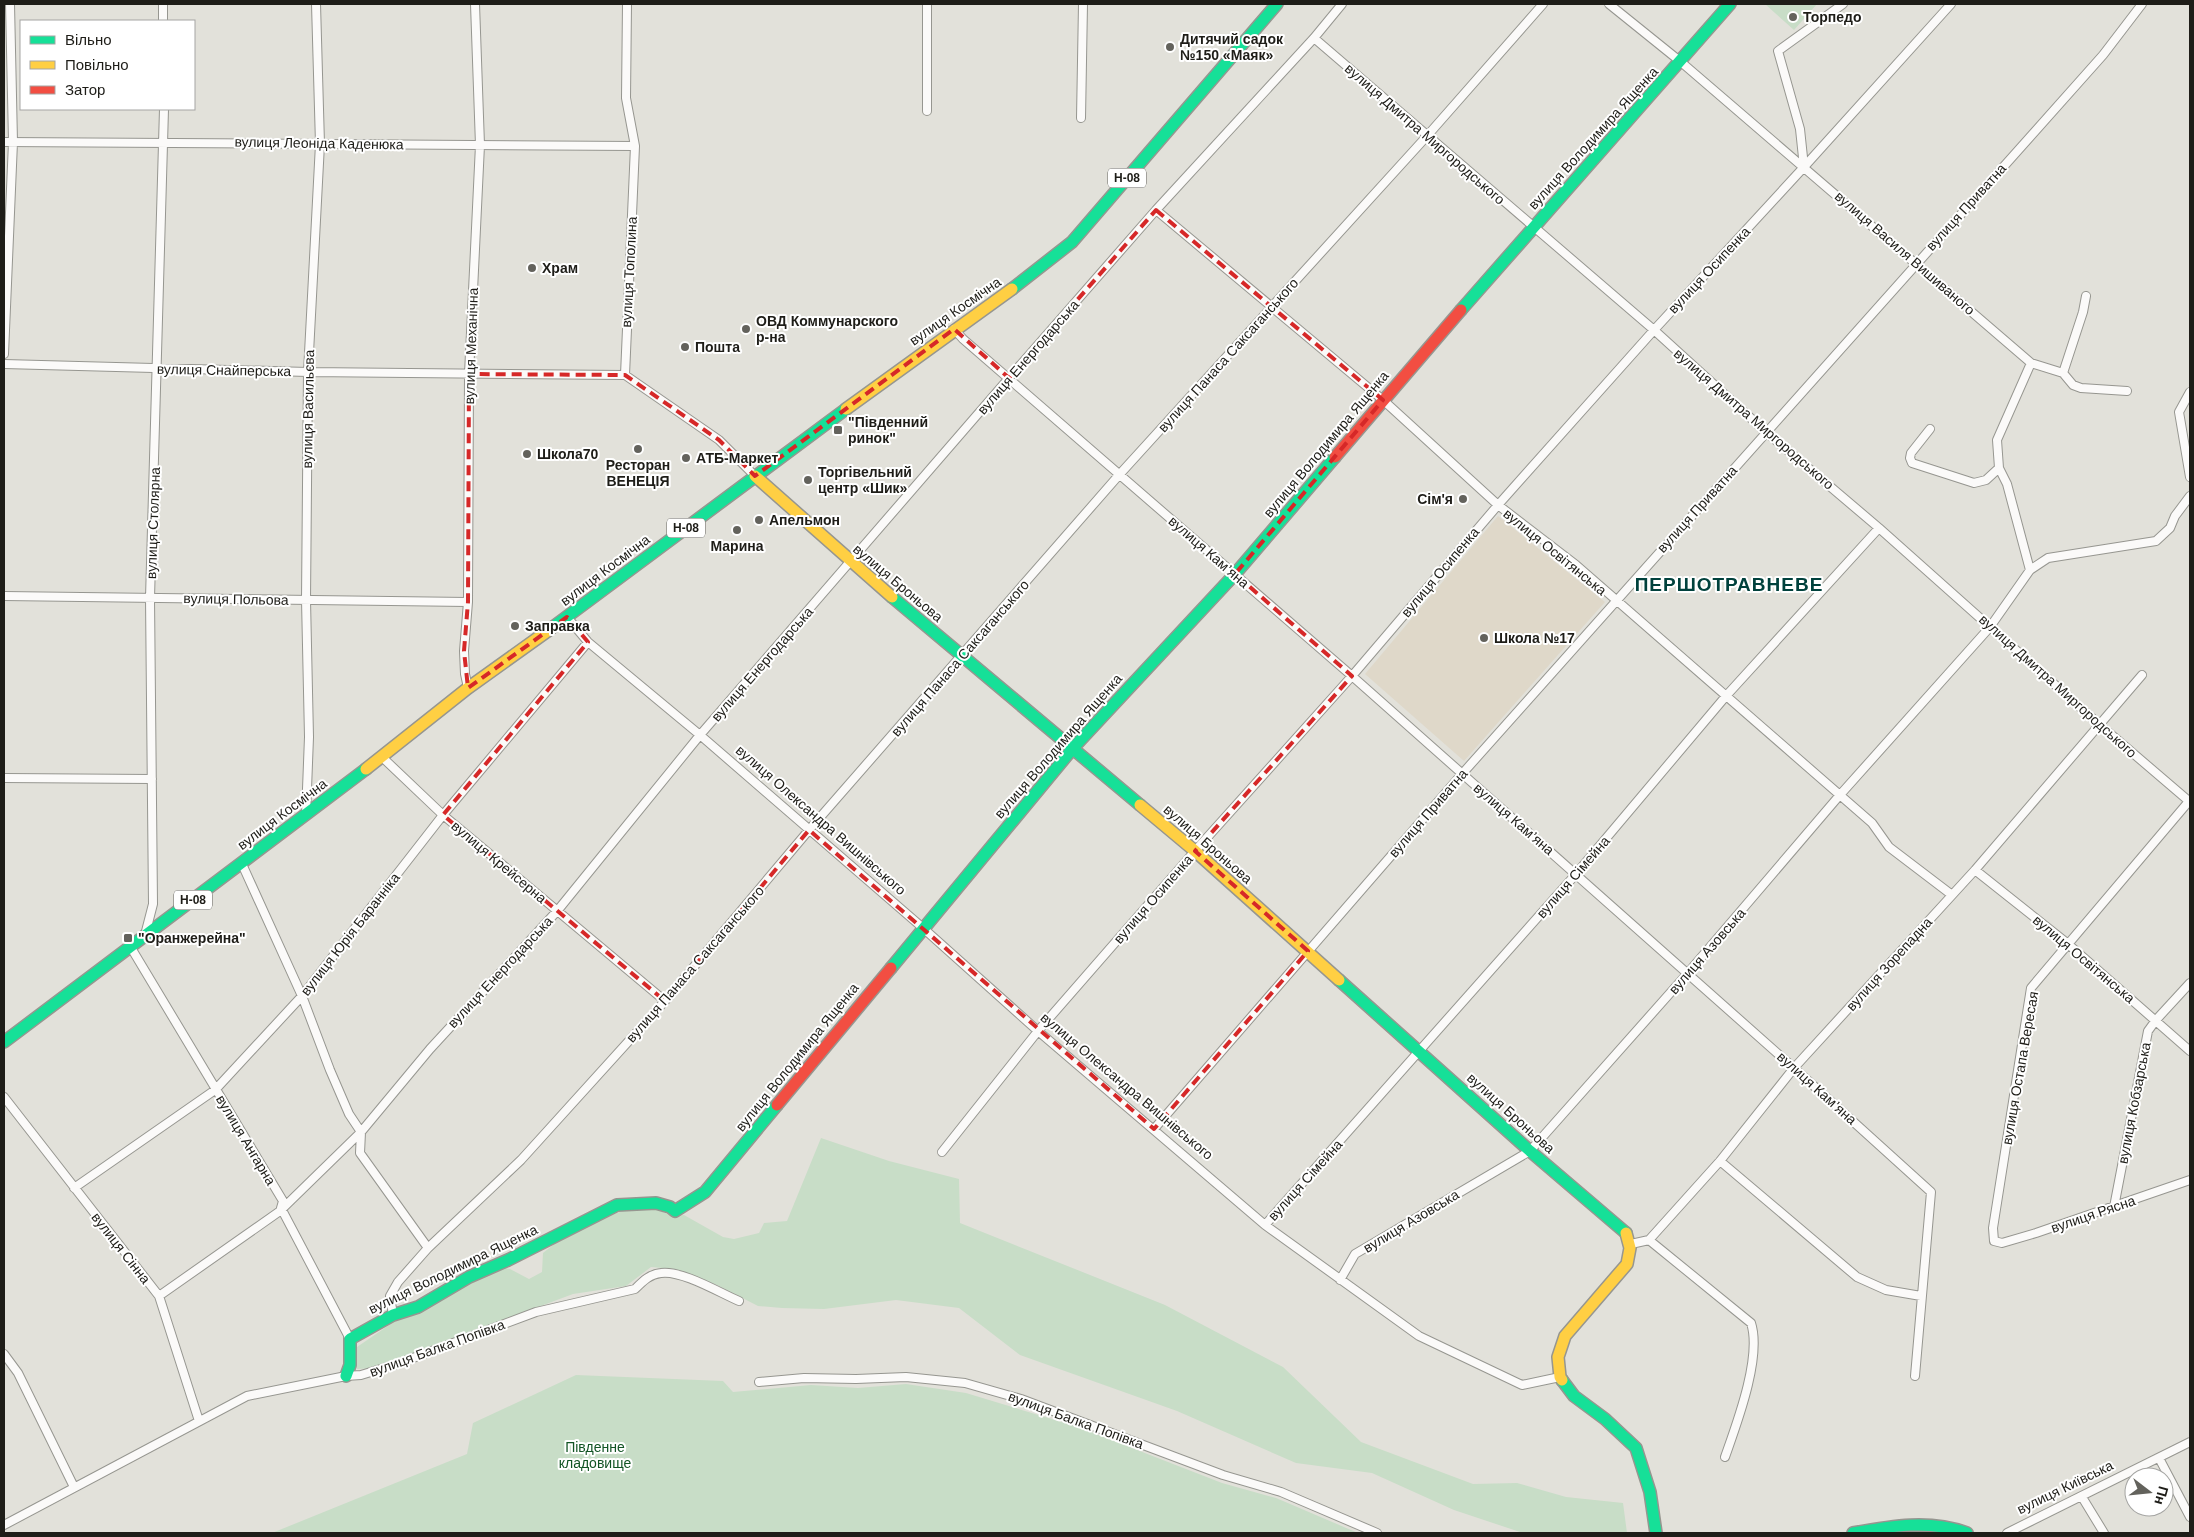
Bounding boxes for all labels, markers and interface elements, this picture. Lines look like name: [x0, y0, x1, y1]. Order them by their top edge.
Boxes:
place label: Торпедо: [1803, 9, 1861, 25]
marker: Торпедо: [1787, 11, 1799, 23]
legend: [20, 20, 195, 110]
text: Вільно: [65, 31, 112, 48]
place label: Дитячий садок №150 «Маяк»: [1180, 31, 1284, 63]
marker: Дитячий садок №150 «Маяк»: [1164, 41, 1176, 53]
text: Повільно: [65, 56, 129, 73]
street label: вулиця Дмитра Миргородського: [1342, 60, 1508, 208]
street label: вулиця Володимира Ященка: [1525, 63, 1661, 212]
text: Затор: [65, 81, 105, 98]
street label: вулиця Леоніда Каденюка: [234, 134, 404, 152]
street label: вулиця Приватна: [1923, 160, 2009, 254]
road number: Н-08: [1108, 168, 1146, 188]
street label: вулиця Василя Вишиваного: [1832, 188, 1978, 318]
street label: вулиця Тополина: [618, 216, 640, 328]
street label: вулиця Осипенка: [1665, 223, 1753, 317]
place label: Храм: [542, 260, 578, 276]
marker: Храм: [526, 262, 538, 274]
street label: вулиця Космічна: [906, 273, 1004, 348]
street label: вулиця Панаса Саксаганського: [1155, 275, 1302, 435]
street label: вулиця Механічна: [461, 287, 481, 405]
street label: вулиця Енергодарська: [974, 296, 1082, 418]
place label: ОВД Коммунарского р-на: [756, 313, 898, 345]
marker: ОВД Коммунарского р-на: [740, 323, 752, 335]
place label: Пошта: [695, 339, 740, 355]
marker: Пошта: [679, 341, 691, 353]
street label: вулиця Дмитра Миргородського: [1671, 345, 1837, 493]
street label: вулиця Васильєва: [299, 349, 317, 469]
street label: вулиця Снайперська: [157, 361, 292, 379]
street label: вулиця Володимира Ященка: [1260, 367, 1392, 520]
place label: "Південний ринок": [848, 414, 928, 446]
marker: "Південний ринок": [832, 424, 844, 436]
marker: Ресторан ВЕНЕЦІЯ: [632, 443, 644, 455]
place label: Школа70: [537, 446, 599, 462]
marker: Школа70: [521, 448, 533, 460]
place label: АТБ-Маркет: [696, 450, 778, 466]
marker: АТБ-Маркет: [680, 452, 692, 464]
place label: Ресторан ВЕНЕЦІЯ: [606, 457, 670, 489]
street label: вулиця Приватна: [1654, 462, 1740, 556]
place label: Торгівельний центр «Шик»: [818, 464, 912, 496]
street label: вулиця Столярна: [143, 466, 163, 579]
marker: Торгівельний центр «Шик»: [802, 474, 814, 486]
place label: Сім'я: [1417, 491, 1453, 507]
marker: Сім'я: [1457, 493, 1469, 505]
street label: вулиця Освітянська: [1500, 506, 1610, 599]
place label: Апельмон: [769, 512, 840, 528]
street label: вулиця Кам’яна: [1166, 513, 1253, 591]
marker: Апельмон: [753, 514, 765, 526]
road number: Н-08: [667, 518, 705, 538]
marker: Марина: [731, 524, 743, 536]
street label: вулиця Осипенка: [1398, 524, 1482, 620]
street label: вулиця Космічна: [557, 531, 653, 609]
place label: Марина: [710, 538, 764, 554]
street label: вулиця Броньова: [850, 541, 946, 625]
district label: ПЕРШОТРАВНЕВЕ: [1635, 574, 1823, 595]
street label: вулиця Панаса Саксаганського: [888, 576, 1032, 739]
street label: вулиця Польова: [183, 590, 289, 608]
street label: вулиця Енергодарська: [708, 603, 816, 725]
street label: вулиця Дмитра Миргородського: [1976, 611, 2140, 761]
place label: Заправка: [525, 618, 590, 634]
marker: Заправка: [509, 620, 521, 632]
place label: Школа №17: [1494, 630, 1575, 646]
marker: Школа №17: [1478, 632, 1490, 644]
street label: вулиця Володимира Ященка: [991, 670, 1125, 821]
street label: вулиця Олександра Вишнівського: [733, 742, 909, 898]
street label: вулиця Приватна: [1385, 765, 1471, 860]
street label: вулиця Космічна: [234, 775, 330, 853]
street label: вулиця Кам’яна: [1471, 780, 1558, 858]
street label: вулиця Броньова: [1161, 801, 1256, 887]
street label: вулиця Крейсерна: [448, 818, 550, 906]
street label: вулиця Сімейна: [1533, 833, 1613, 921]
street label: вулиця Осипенка: [1110, 851, 1196, 947]
street label: вулиця Юрія Баранніка: [297, 869, 403, 998]
street label: вулиця Панаса Саксаганського: [623, 882, 767, 1045]
road number: Н-08: [174, 890, 212, 910]
street label: вулиця Азовська: [1665, 905, 1749, 997]
street label: вулиця Освітянська: [2030, 912, 2138, 1006]
street label: вулиця Енергодарська: [444, 913, 556, 1031]
street label: вулиця Зорепадна: [1843, 914, 1935, 1014]
place label: "Оранжерейна": [138, 930, 246, 946]
marker: "Оранжерейна": [122, 932, 134, 944]
street label: вулиця Володимира Ященка: [732, 980, 862, 1134]
street label: вулиця Остапа Вересая: [1999, 990, 2041, 1146]
street label: вулиця Олександра Вишнівського: [1038, 1009, 1217, 1163]
street label: вулиця Кобзарська: [2114, 1041, 2154, 1165]
street label: вулиця Кам’яна: [1774, 1048, 1860, 1128]
street label: вулиця Броньова: [1464, 1070, 1558, 1157]
street label: вулиця Ангарна: [213, 1092, 279, 1188]
street label: вулиця Сімейна: [1265, 1136, 1346, 1224]
street label: вулиця Азовська: [1360, 1186, 1462, 1256]
street label: вулиця Рясна: [2049, 1192, 2138, 1236]
street label: вулиця Сінна: [88, 1209, 154, 1287]
street label: вулиця Володимира Ященка: [366, 1221, 540, 1317]
street label: вулиця Балка Попівка: [367, 1316, 507, 1380]
street label: вулиця Балка Попівка: [1006, 1388, 1146, 1452]
park label: Південне кладовище: [559, 1439, 632, 1471]
street label: вулиця Київська: [2014, 1457, 2116, 1517]
north arrow: [2124, 1467, 2174, 1517]
text: Пн: [2151, 1484, 2172, 1507]

